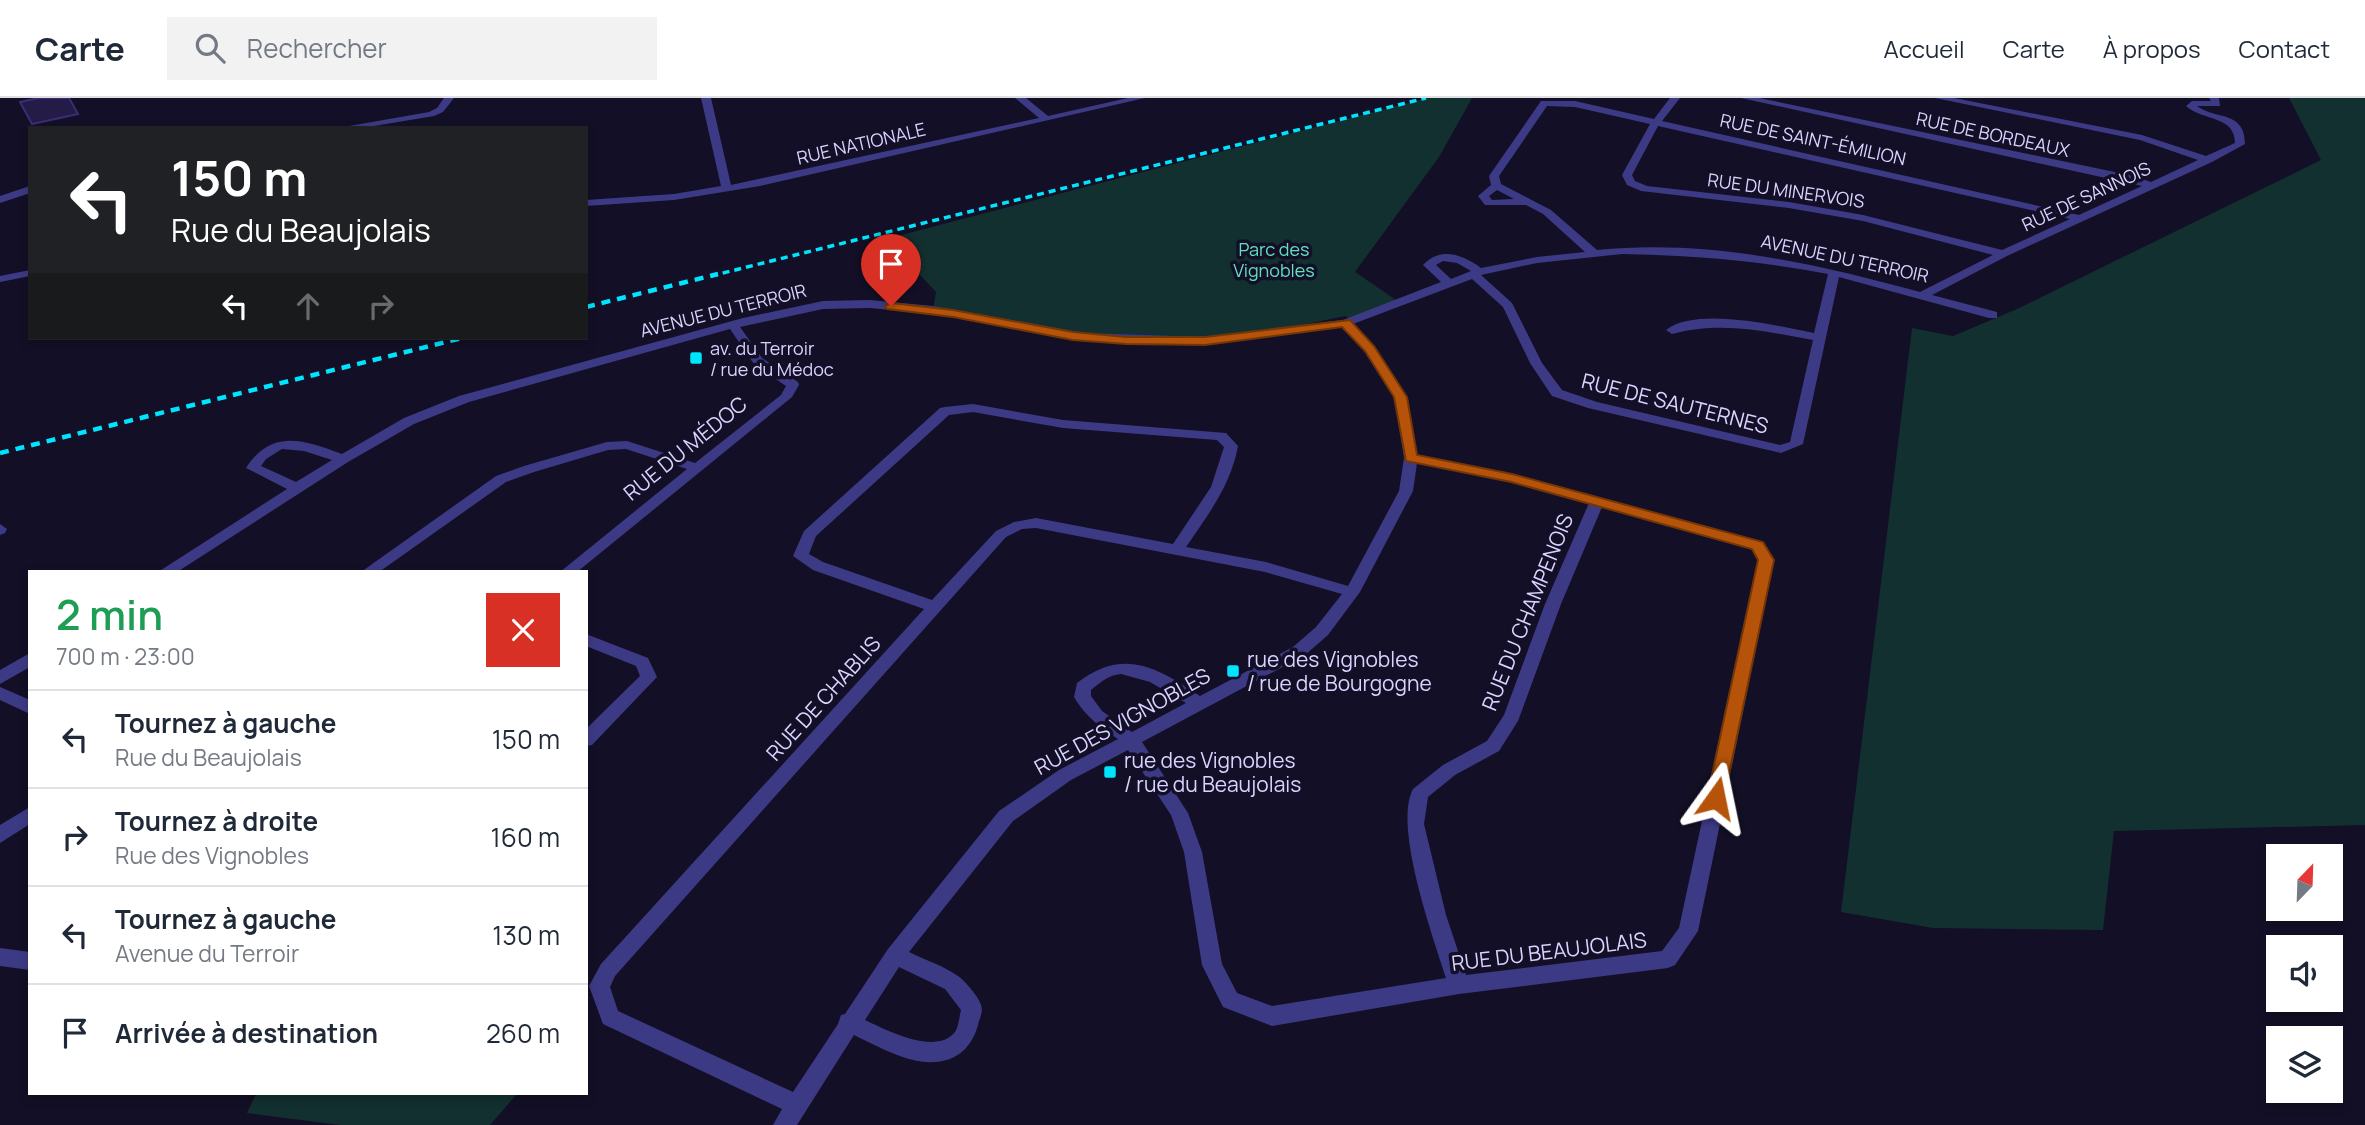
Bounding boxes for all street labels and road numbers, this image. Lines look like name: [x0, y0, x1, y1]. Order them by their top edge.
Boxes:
street label: RUE DE BORDEAUX: [1914, 106, 2072, 162]
street label: RUE DE SAINT-ÉMILION: [1718, 108, 1908, 170]
street label: RUE NATIONALE: [794, 117, 928, 169]
street label: RUE DE SANNOIS: [2018, 156, 2154, 236]
street label: RUE DU MINERVOIS: [1706, 167, 1866, 213]
street label: AVENUE DU TERROIR: [1759, 229, 1931, 287]
street label: AVENUE DU TERROIR: [637, 278, 809, 342]
street label: RUE DE SAUTERNES: [1579, 366, 1771, 440]
street label: RUE DU MÉDOC: [617, 390, 753, 506]
street label: RUE DU CHAMPENOIS: [1475, 510, 1579, 714]
street label: RUE DE CHABLIS: [760, 630, 886, 766]
street label: RUE DES VIGNOBLES: [1029, 661, 1215, 781]
street label: RUE DU BEAUJOLAIS: [1450, 925, 1648, 977]

